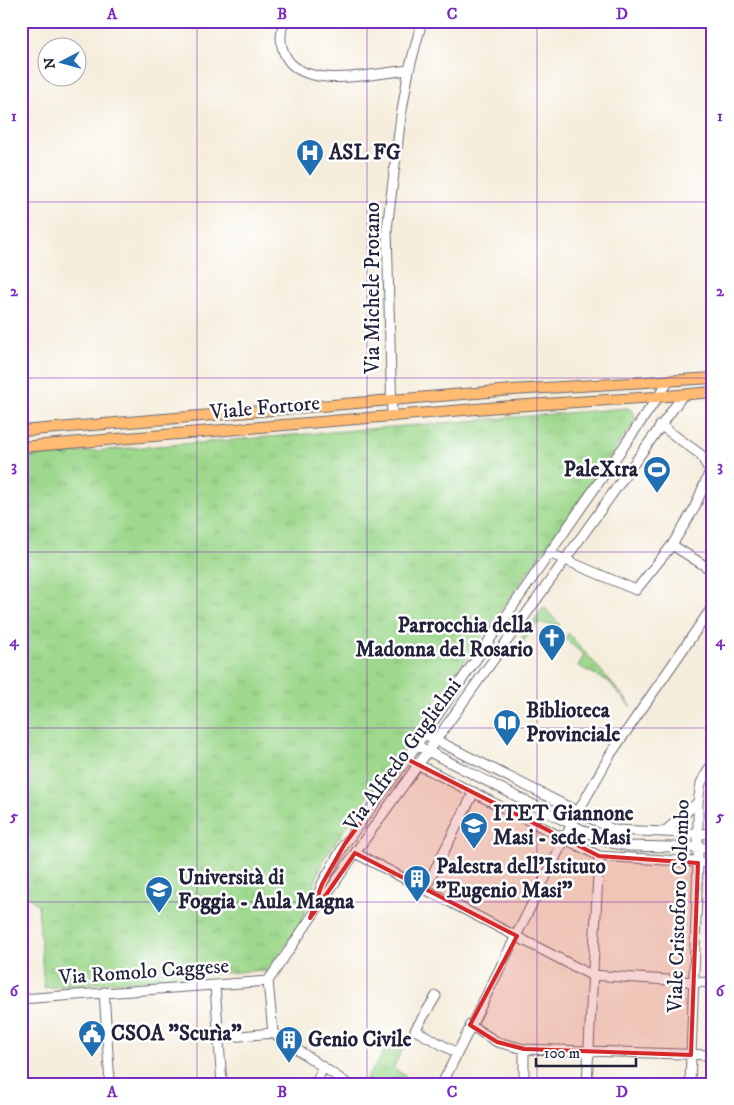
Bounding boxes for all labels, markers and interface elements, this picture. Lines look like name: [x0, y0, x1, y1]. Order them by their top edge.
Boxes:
text: A: [106, 4, 118, 24]
text: B: [277, 4, 287, 24]
text: C: [447, 4, 457, 24]
text: D: [616, 4, 628, 24]
north arrow: [38, 38, 88, 88]
text: N: [40, 56, 60, 70]
text: 1: [11, 106, 17, 126]
text: 1: [717, 106, 723, 126]
hospital icon: ASL FG: [295, 138, 325, 177]
place label: ASL FG: [328, 140, 401, 166]
street label: Via Michele Protano: [360, 202, 386, 375]
text: 2: [10, 281, 19, 301]
text: 2: [716, 281, 725, 301]
street label: Viale Fortore: [208, 390, 321, 426]
sports icon: PaleXtra: [642, 455, 672, 494]
text: 3: [11, 456, 17, 476]
text: 3: [717, 456, 723, 476]
place label: PaleXtra: [563, 457, 639, 483]
place label: Parrocchia della Madonna del Rosario: [355, 613, 534, 663]
church icon: Parrocchia della Madonna del Rosario: [537, 623, 567, 662]
text: 4: [8, 631, 19, 651]
text: 4: [714, 631, 725, 651]
street label: Via Alfredo Guglielmi: [338, 673, 467, 837]
place label: Biblioteca Provinciale: [526, 698, 620, 748]
library icon: Biblioteca Provinciale: [492, 708, 522, 747]
street label: Viale Cristoforo Colombo: [662, 799, 696, 1014]
place label: ITET Giannone Masi - sede Masi: [493, 801, 634, 851]
text: 5: [9, 806, 18, 826]
text: 5: [715, 806, 724, 826]
school or university icon: ITET Giannone Masi - sede Masi: [459, 811, 489, 850]
place label: Palestra dell'Istituto "Eugenio Masi": [436, 854, 606, 904]
building icon: Palestra dell'Istituto "Eugenio Masi": [402, 864, 432, 903]
place label: Università di Foggia - Aula Magna: [178, 865, 355, 915]
school or university icon: Università di Foggia - Aula Magna: [144, 875, 174, 914]
street label: Via Romolo Caggese: [57, 953, 230, 991]
text: 6: [10, 981, 20, 1001]
text: 6: [716, 981, 726, 1001]
public building icon: CSOA "Scurìa": [77, 1019, 107, 1058]
place label: CSOA "Scurìa": [111, 1021, 242, 1047]
building icon: Genio Civile: [274, 1025, 304, 1064]
place label: Genio Civile: [308, 1027, 412, 1053]
scale bar: [536, 1035, 636, 1067]
text: 100 m: [544, 1044, 580, 1063]
text: A: [106, 1082, 118, 1102]
text: B: [277, 1082, 287, 1102]
text: C: [447, 1082, 457, 1102]
text: D: [616, 1082, 628, 1102]

